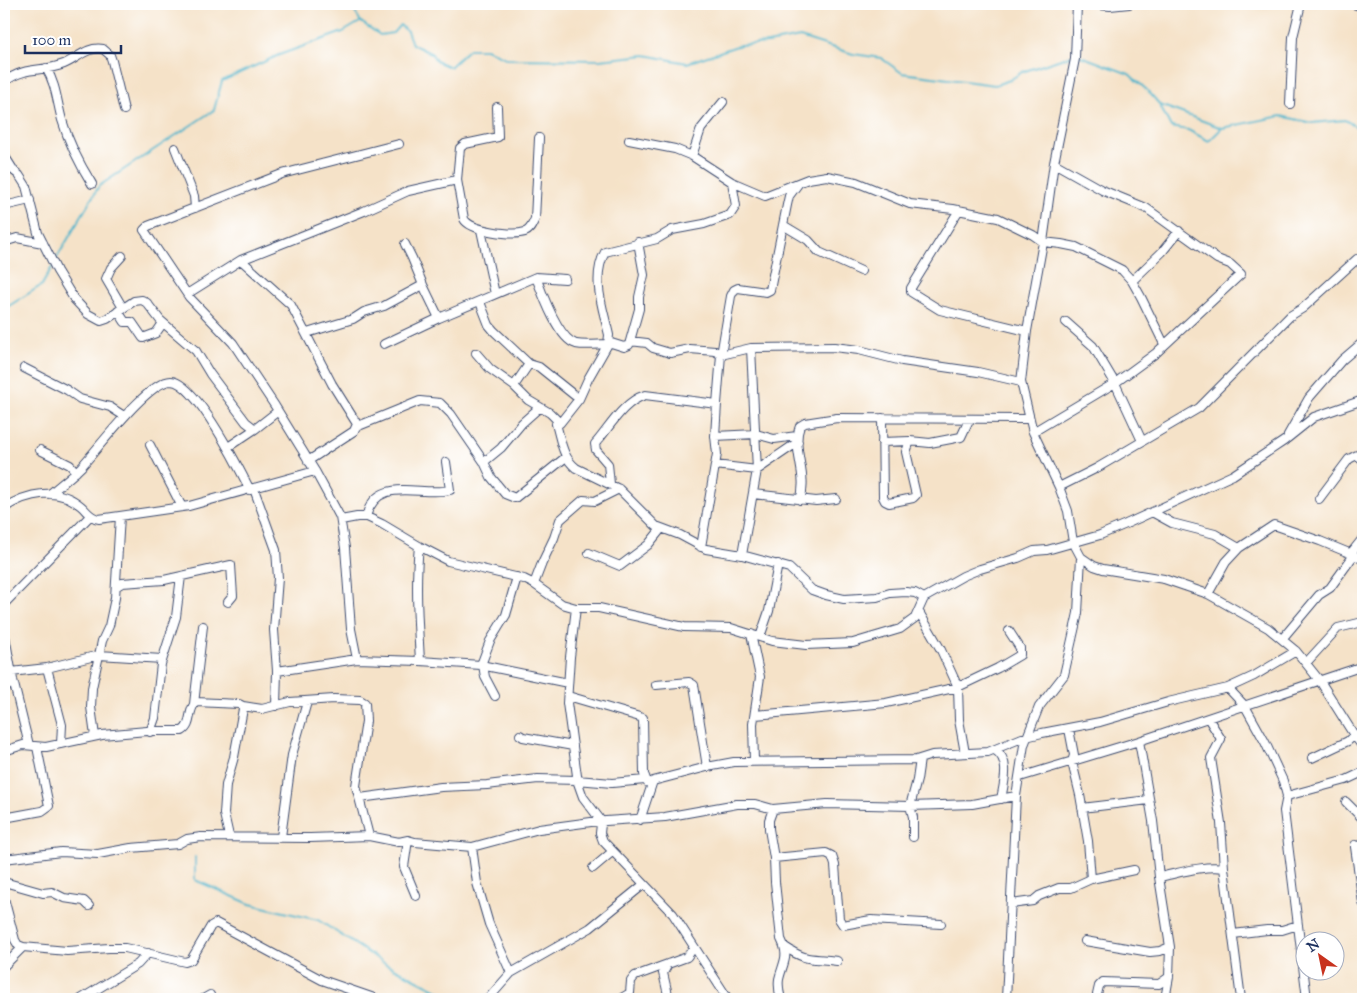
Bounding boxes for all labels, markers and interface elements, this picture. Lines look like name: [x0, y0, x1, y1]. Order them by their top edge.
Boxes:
scale bar: [25, 22, 121, 54]
text: 100 m: [32, 31, 72, 49]
north arrow: [1294, 930, 1344, 980]
text: N: [1304, 935, 1323, 956]

